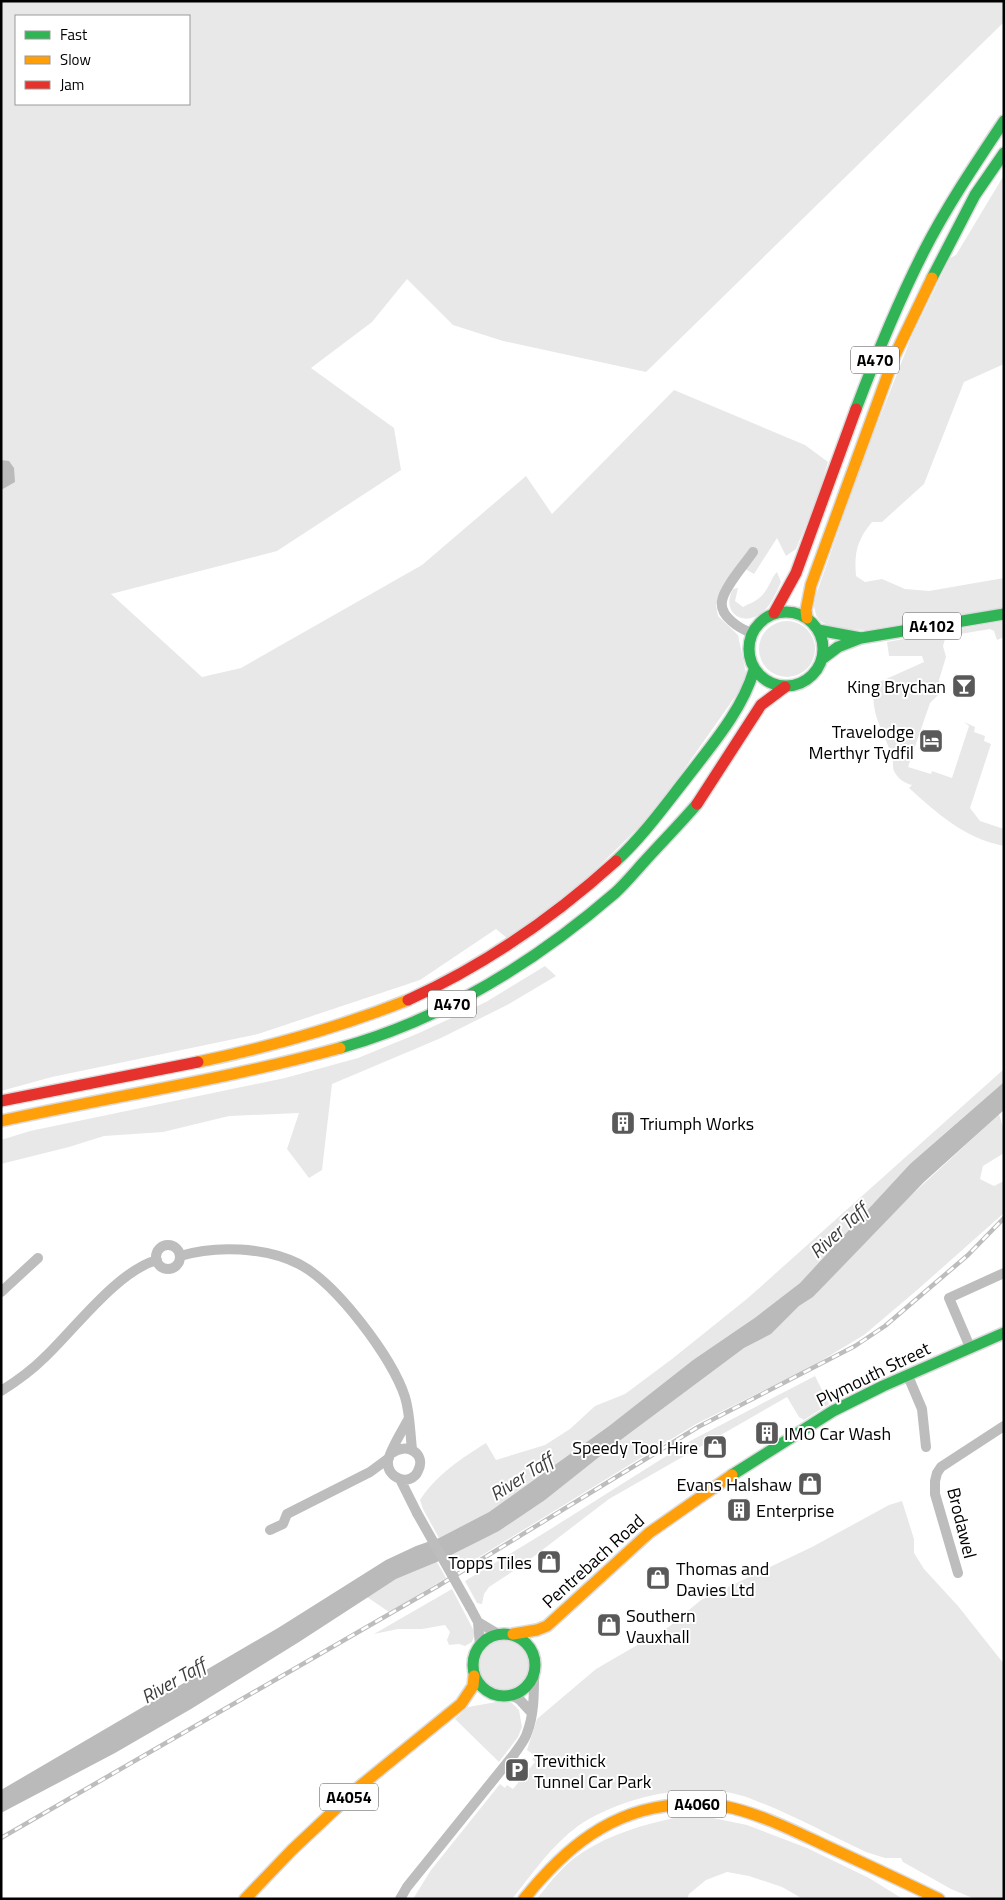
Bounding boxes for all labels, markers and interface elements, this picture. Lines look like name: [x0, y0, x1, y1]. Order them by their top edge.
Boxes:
legend: [15, 15, 190, 105]
text: Fast: [60, 23, 88, 46]
text: Slow: [60, 48, 91, 71]
text: Jam: [60, 73, 84, 96]
road number: A470: [851, 346, 899, 374]
road number: A4102: [903, 612, 961, 640]
place label: King Brychan: [847, 673, 946, 700]
bar icon: King Brychan: [951, 673, 977, 699]
place label: Travelodge Merthyr Tydfil: [809, 718, 914, 766]
hotel icon: Travelodge Merthyr Tydfil: [918, 728, 944, 754]
road number: A470: [428, 991, 476, 1018]
building icon: Triumph Works: [610, 1110, 636, 1136]
place label: Triumph Works: [640, 1110, 754, 1137]
water label: River Taff: [802, 1193, 876, 1265]
street label: Plymouth Street: [811, 1334, 935, 1413]
building icon: IMO Car Wash: [754, 1420, 780, 1446]
place label: IMO Car Wash: [784, 1420, 891, 1447]
place label: Speedy Tool Hire: [572, 1434, 698, 1461]
shop icon: Speedy Tool Hire: [702, 1434, 728, 1460]
water label: River Taff: [483, 1443, 561, 1507]
place label: Evans Halshaw: [677, 1471, 792, 1498]
shop icon: Evans Halshaw: [797, 1471, 823, 1497]
street label: Brodawel: [940, 1485, 984, 1561]
building icon: Enterprise: [726, 1497, 752, 1523]
place label: Enterprise: [756, 1497, 834, 1524]
street label: Pentrebach Road: [536, 1508, 650, 1614]
place label: Topps Tiles: [448, 1549, 532, 1576]
shop icon: Topps Tiles: [536, 1549, 562, 1575]
place label: Thomas and Davies Ltd: [676, 1555, 769, 1603]
shop icon: Thomas and Davies Ltd: [645, 1565, 671, 1591]
place label: Southern Vauxhall: [626, 1602, 696, 1650]
shop icon: Southern Vauxhall: [596, 1612, 622, 1638]
water label: River Taff: [135, 1648, 214, 1710]
place label: Trevithick Tunnel Car Park: [534, 1747, 652, 1795]
parking icon: Trevithick Tunnel Car Park: [504, 1757, 530, 1783]
road number: A4054: [320, 1784, 378, 1810]
road number: A4060: [668, 1790, 726, 1818]

